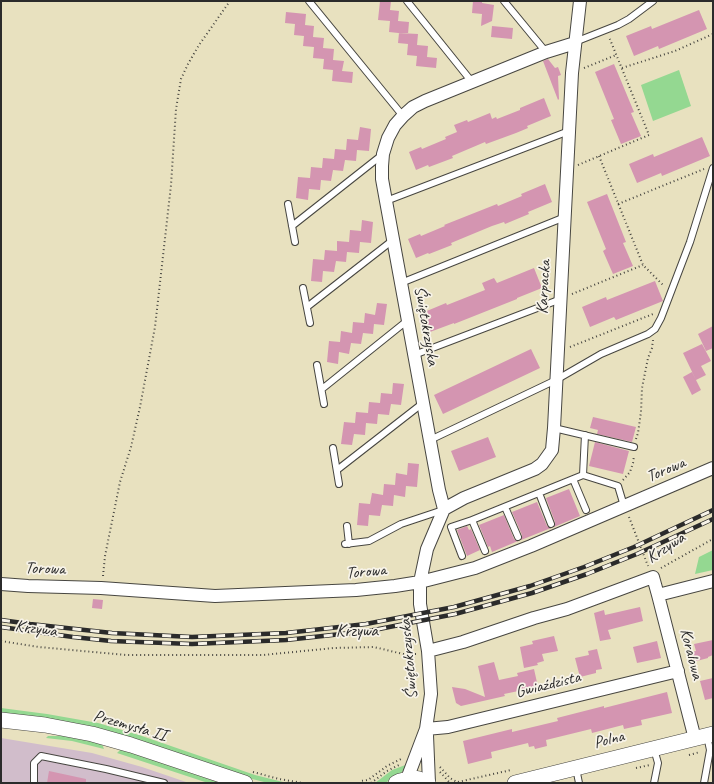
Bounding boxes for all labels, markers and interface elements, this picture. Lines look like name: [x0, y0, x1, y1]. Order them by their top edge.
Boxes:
street label: Karpacka: [532, 259, 556, 315]
street label: Świętokrzyska: [409, 285, 443, 367]
street label: Torowa: [644, 453, 688, 487]
street label: Krzywa: [643, 528, 689, 568]
street label: Torowa: [25, 558, 65, 580]
street label: Torowa: [345, 560, 387, 584]
street label: Krzywa: [14, 616, 58, 642]
street label: Świętokrzyska: [395, 618, 423, 700]
street label: Krzywa: [336, 622, 378, 642]
street label: Koralowa: [675, 626, 707, 682]
street label: Gwiaździsta: [513, 667, 583, 703]
street label: Przemysła II: [91, 706, 169, 746]
street label: Polna: [592, 726, 626, 754]

